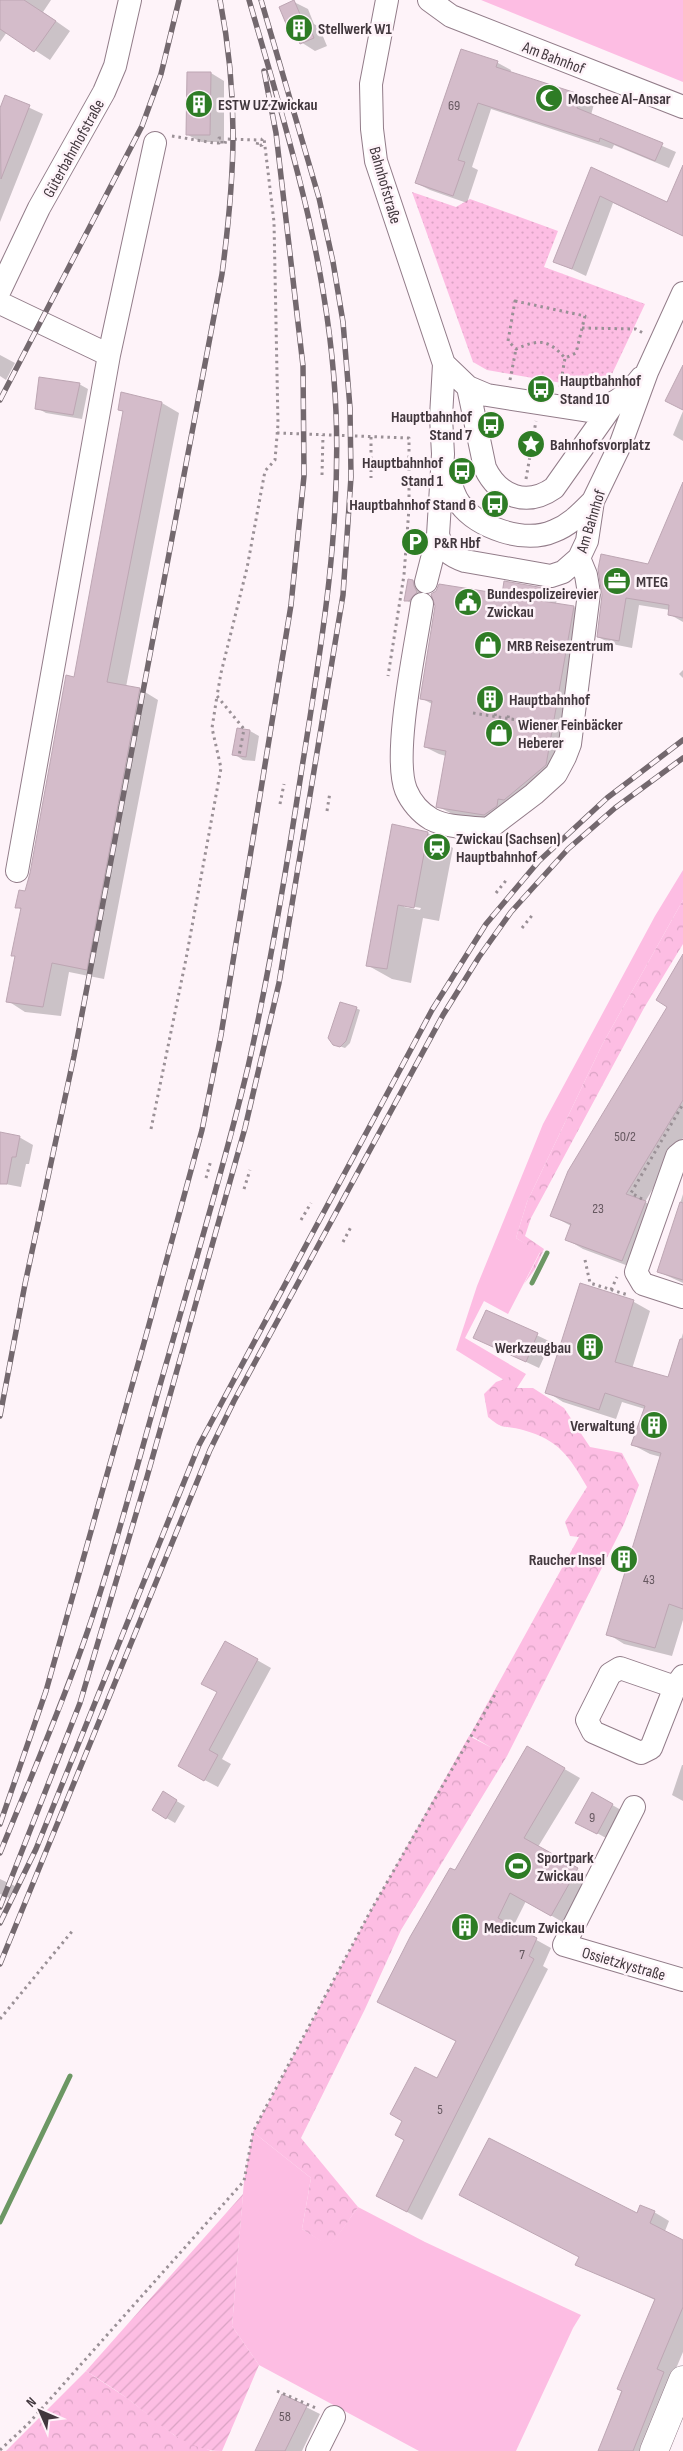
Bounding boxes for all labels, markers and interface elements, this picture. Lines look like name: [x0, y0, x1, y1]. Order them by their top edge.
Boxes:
building icon: Stellwerk W1: [284, 13, 314, 43]
place label: Stellwerk W1: [318, 20, 393, 39]
street label: Am Bahnhof: [519, 38, 588, 79]
mosque icon: Moschee Al-Ansar: [534, 83, 564, 113]
building icon: ESTW UZ Zwickau: [184, 89, 214, 119]
place label: Moschee Al-Ansar: [568, 90, 671, 109]
street label: Güterbahnhofstraße: [40, 96, 109, 201]
place label: ESTW UZ Zwickau: [218, 96, 317, 115]
house number: 69: [448, 97, 460, 114]
street label: Bahnhofstraße: [364, 145, 405, 226]
place label: Hauptbahnhof Stand 10: [560, 372, 642, 409]
bus stop icon: Hauptbahnhof Stand 10: [526, 374, 556, 404]
place label: Hauptbahnhof Stand 7: [391, 408, 473, 445]
bus stop icon: Hauptbahnhof Stand 7: [476, 410, 506, 440]
place icon: Bahnhofsvorplatz: [516, 429, 546, 459]
place label: Bahnhofsvorplatz: [550, 436, 650, 455]
place label: Hauptbahnhof Stand 1: [362, 454, 444, 491]
bus stop icon: Hauptbahnhof Stand 1: [447, 456, 477, 486]
street label: Am Bahnhof: [573, 487, 610, 556]
bus stop icon: Hauptbahnhof Stand 6: [480, 489, 510, 519]
place label: Hauptbahnhof Stand 6: [349, 496, 476, 515]
parking icon: P&R Hbf: [400, 527, 430, 557]
place label: P&R Hbf: [434, 534, 482, 553]
office icon: MTEG: [602, 566, 632, 596]
place label: MTEG: [636, 573, 668, 592]
place label: Bundespolizeirevier Zwickau: [487, 585, 599, 622]
public building icon: Bundespolizeirevier Zwickau: [453, 587, 483, 617]
shop icon: MRB Reisezentrum: [473, 630, 503, 660]
place label: MRB Reisezentrum: [507, 637, 614, 656]
building icon: Hauptbahnhof: [475, 684, 505, 714]
place label: Hauptbahnhof: [509, 691, 591, 710]
place label: Wiener Feinbäcker Heberer: [518, 716, 623, 753]
shop icon: Wiener Feinbäcker Heberer: [484, 718, 514, 748]
place label: Zwickau (Sachsen) Hauptbahnhof: [456, 830, 560, 867]
station icon: Zwickau (Sachsen) Hauptbahnhof: [422, 832, 452, 862]
house number: 50/2: [614, 1128, 636, 1145]
house number: 23: [592, 1200, 604, 1217]
building icon: Werkzeugbau: [575, 1332, 605, 1362]
place label: Werkzeugbau: [495, 1339, 571, 1358]
building icon: Verwaltung: [639, 1410, 669, 1440]
place label: Verwaltung: [570, 1417, 635, 1436]
building icon: Raucher Insel: [609, 1544, 639, 1574]
place label: Raucher Insel: [529, 1551, 605, 1570]
house number: 43: [643, 1571, 655, 1588]
house number: 9: [589, 1809, 595, 1826]
place label: Sportpark Zwickau: [537, 1849, 594, 1886]
sports icon: Sportpark Zwickau: [503, 1851, 533, 1881]
building icon: Medicum Zwickau: [450, 1912, 480, 1942]
place label: Medicum Zwickau: [484, 1919, 585, 1938]
street label: Ossietzkystraße: [580, 1943, 667, 1985]
house number: 7: [519, 1946, 525, 1963]
house number: 5: [437, 2101, 443, 2118]
north arrow: [15, 2386, 65, 2436]
text: N: [23, 2394, 40, 2411]
house number: 58: [279, 2408, 291, 2425]

